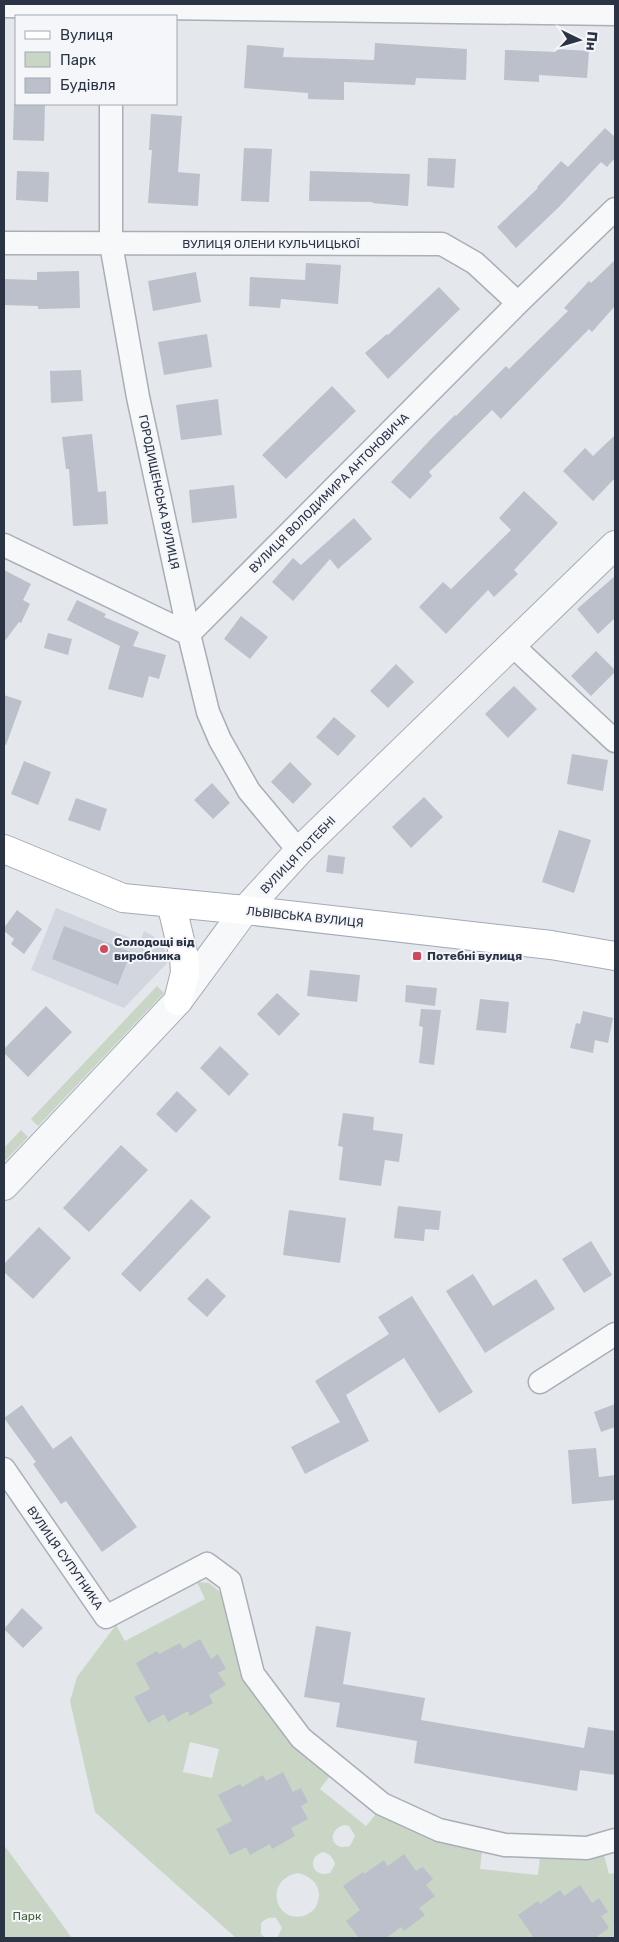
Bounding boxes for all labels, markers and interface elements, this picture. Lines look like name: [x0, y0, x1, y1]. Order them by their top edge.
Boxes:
legend: [15, 15, 178, 105]
north arrow: [554, 15, 604, 65]
text: Вулиця: [60, 26, 113, 44]
text: Пн: [582, 31, 601, 52]
text: Парк: [60, 51, 96, 69]
text: Будівля: [60, 76, 116, 94]
street label: ВУЛИЦЯ ОЛЕНИ КУЛЬЧИЦЬКОЇ: [182, 237, 360, 251]
street label: ВУЛИЦЯ ВОЛОДИМИРА АНТОНОВИЧА: [246, 410, 412, 576]
street label: ГОРОДИЩЕНСЬКА ВУЛИЦЯ: [136, 413, 182, 571]
street label: ВУЛИЦЯ ПОТЕБНІ: [257, 813, 339, 897]
street label: ЛЬВІВСЬКА ВУЛИЦЯ: [246, 904, 364, 930]
place label: Солодощі від виробника: [114, 935, 195, 963]
marker: Солодощі від виробника: [98, 943, 110, 955]
place label: Потебні вулиця: [427, 949, 522, 963]
marker: Потебні вулиця: [411, 950, 423, 962]
street label: ВУЛИЦЯ СУПУТНИКА: [24, 1504, 106, 1612]
park label: Парк: [13, 1909, 42, 1923]

